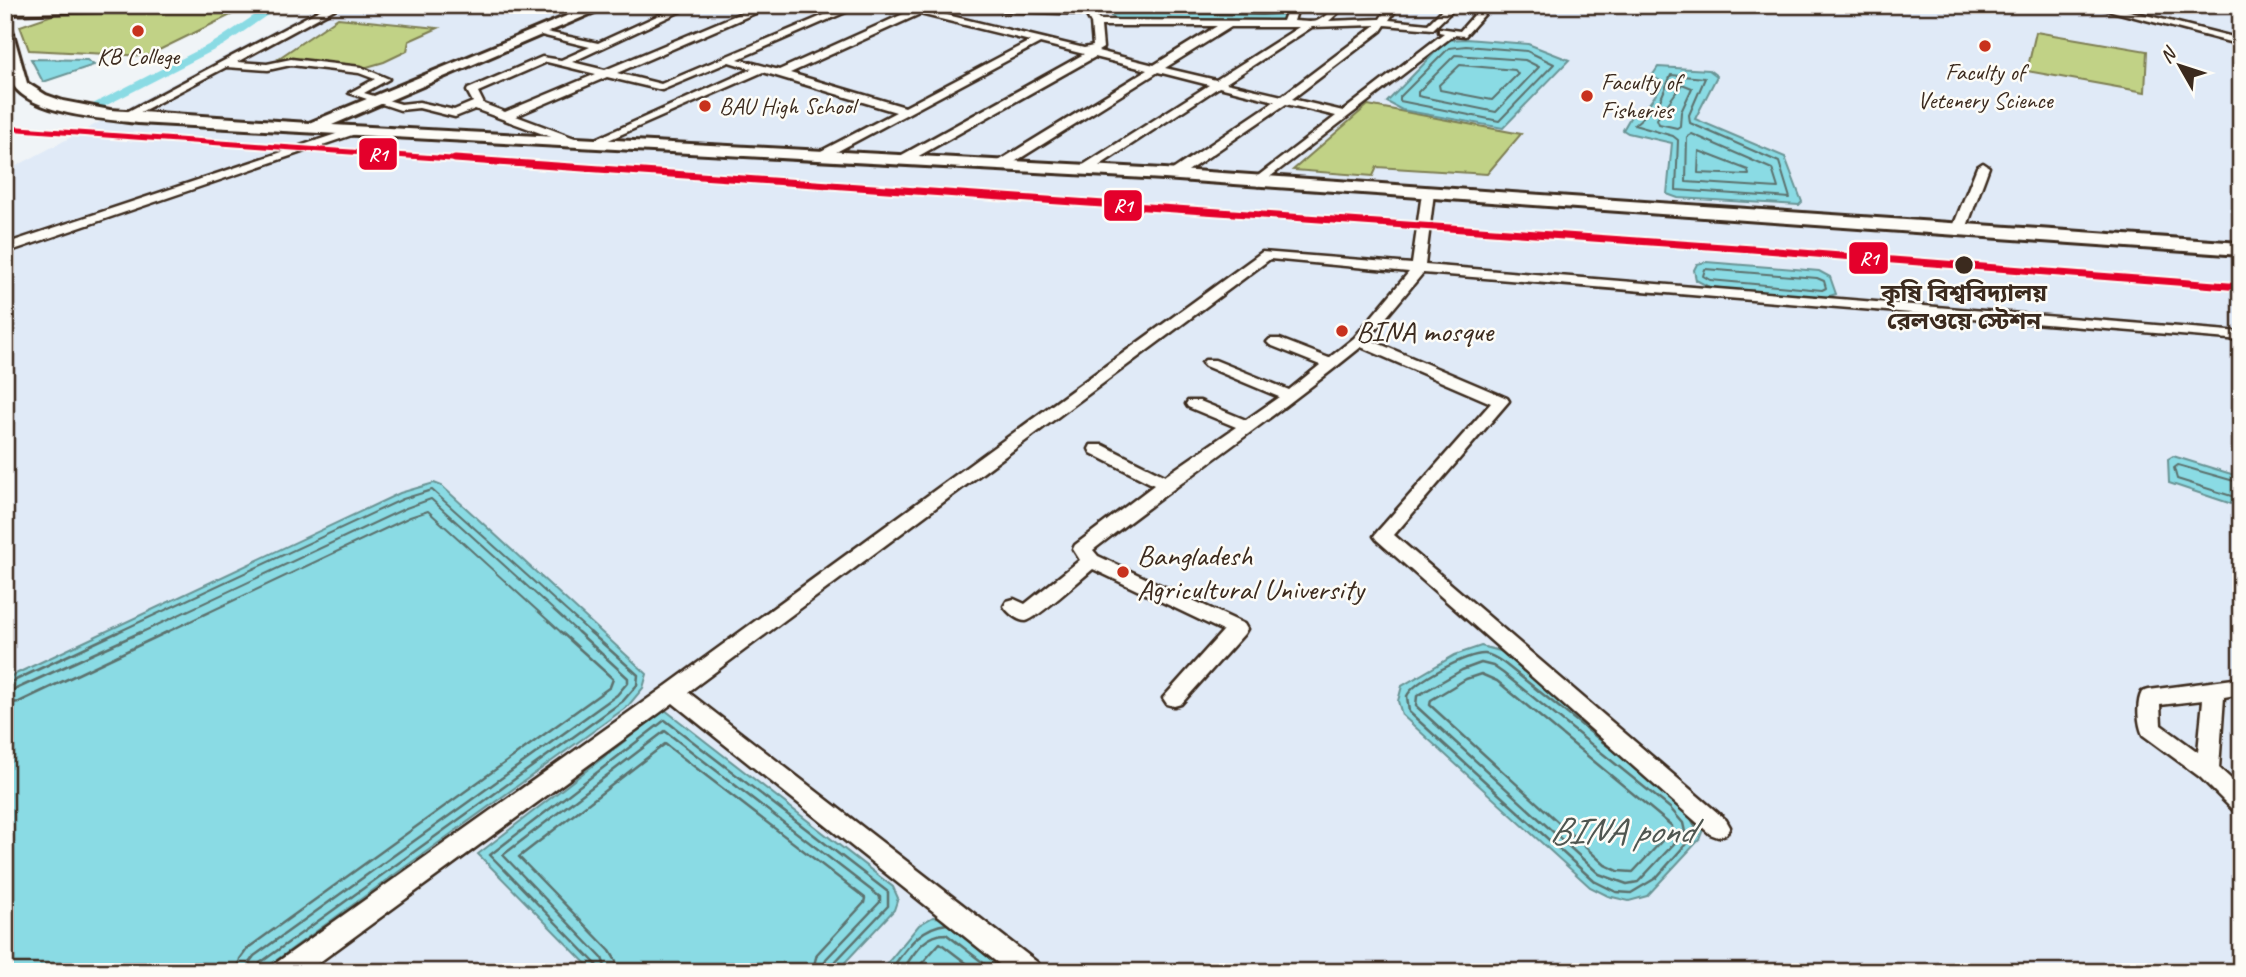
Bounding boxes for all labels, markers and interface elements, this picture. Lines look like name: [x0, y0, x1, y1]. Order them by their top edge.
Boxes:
marker: KB College: [130, 23, 146, 39]
north arrow: [2144, 32, 2214, 102]
marker: Faculty of Vetenery Science: [1977, 38, 1993, 54]
place label: KB College: [97, 41, 181, 71]
text: N: [2155, 41, 2183, 68]
place label: Faculty of Vetenery Science: [1917, 57, 2055, 115]
place label: Faculty of Fisheries: [1601, 67, 1686, 125]
marker: Faculty of Fisheries: [1579, 88, 1595, 104]
place label: BAU High School: [719, 91, 859, 121]
marker: BAU High School: [697, 98, 713, 114]
line badge: R1: [358, 137, 398, 171]
text: R1: [369, 143, 390, 167]
line badge: R1: [1103, 189, 1143, 222]
text: R1: [1114, 194, 1135, 218]
line badge: R1: [1848, 241, 1889, 275]
text: R1: [1860, 247, 1881, 271]
marker: কৃষি বিশ্ববিদ্যালয় রেলওয়ে স্টেশন: [1953, 254, 1975, 276]
place label: কৃষি বিশ্ববিদ্যালয় রেলওয়ে স্টেশন: [1880, 278, 2048, 336]
place label: BINA mosque: [1356, 312, 1495, 350]
marker: BINA mosque: [1334, 323, 1350, 339]
place label: Bangladesh Agricultural University: [1137, 536, 1367, 608]
marker: Bangladesh Agricultural University: [1115, 564, 1131, 580]
water label: BINA pond: [1549, 807, 1704, 854]

